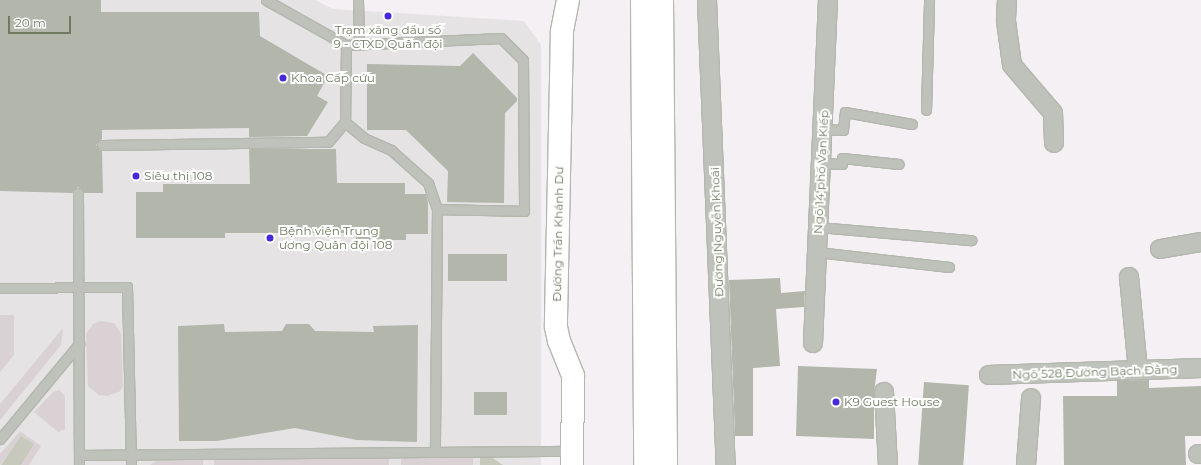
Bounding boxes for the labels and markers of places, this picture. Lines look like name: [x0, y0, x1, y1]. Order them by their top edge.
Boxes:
marker: Trạm xăng dầu số 9 - CTXD Quân đội: [383, 11, 393, 21]
place label: Trạm xăng dầu số 9 - CTXD Quân đội: [333, 23, 443, 51]
place label: Khoa Cấp cứu: [291, 71, 375, 85]
marker: Khoa Cấp cứu: [278, 73, 288, 83]
place label: Siêu thị 108: [144, 169, 212, 183]
marker: Siêu thị 108: [131, 171, 141, 181]
place label: Bệnh viện Trung ương Quân đội 108: [279, 224, 392, 252]
marker: Bệnh viện Trung ương Quân đội 108: [264, 232, 276, 244]
place label: K9 Guest House: [844, 395, 940, 409]
marker: K9 Guest House: [831, 397, 841, 407]

